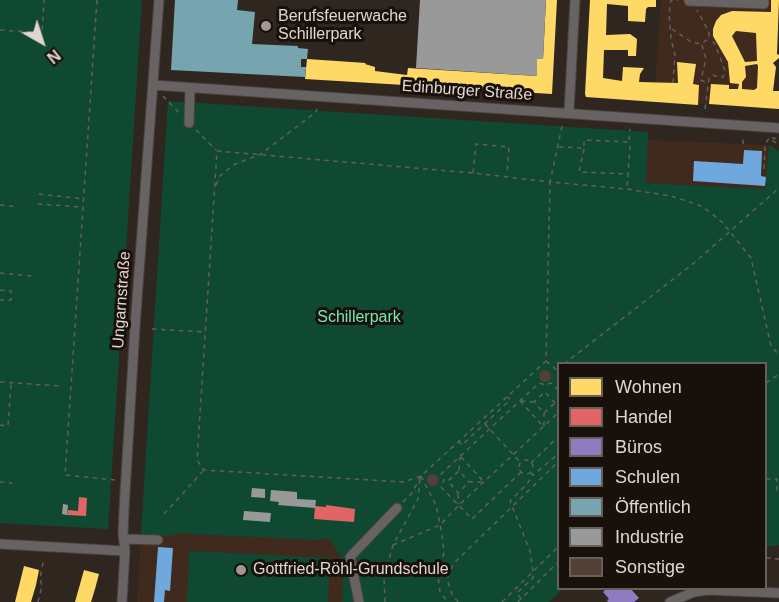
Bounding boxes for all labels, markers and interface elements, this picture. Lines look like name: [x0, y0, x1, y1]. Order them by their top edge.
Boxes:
place label: Berufsfeuerwache Schillerpark: [278, 7, 407, 45]
north arrow: [12, 12, 72, 72]
marker: Berufsfeuerwache Schillerpark: [259, 19, 273, 33]
text: N: [44, 46, 63, 67]
street label: Edinburger Straße: [401, 77, 533, 105]
street label: Ungarnstraße: [109, 251, 135, 349]
park label: Schillerpark: [317, 308, 401, 328]
legend: [557, 362, 767, 590]
text: Wohnen: [615, 377, 682, 397]
text: Handel: [615, 407, 672, 427]
text: Büros: [615, 437, 662, 457]
text: Schulen: [615, 467, 680, 487]
text: Öffentlich: [615, 497, 691, 517]
text: Industrie: [615, 527, 684, 547]
text: Sonstige: [615, 557, 685, 577]
place label: Gottfried-Röhl-Grundschule: [253, 560, 449, 580]
marker: Gottfried-Röhl-Grundschule: [234, 563, 248, 577]

